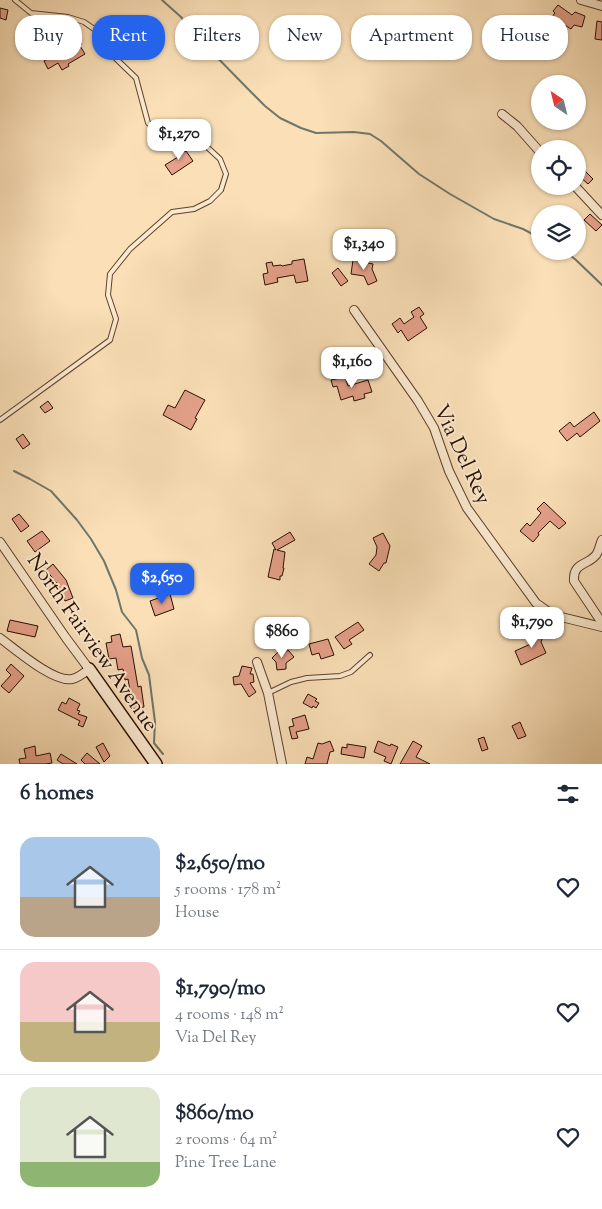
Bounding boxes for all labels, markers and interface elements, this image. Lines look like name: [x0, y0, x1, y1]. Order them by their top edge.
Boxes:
chip: Buy: [15, 15, 82, 60]
chip: Rent: [92, 15, 165, 60]
chip: Filters: [175, 15, 259, 60]
chip: New: [269, 15, 341, 60]
chip: Apartment: [351, 15, 472, 60]
chip: House: [482, 15, 568, 60]
north arrow: [531, 75, 586, 130]
map controls: [531, 75, 586, 260]
pin: $1,270: [138, 119, 220, 161]
text: $1,270: [158, 123, 200, 146]
button: locate: [531, 140, 586, 195]
button: layers: [531, 205, 586, 260]
pin: $1,340: [323, 228, 405, 271]
text: $1,340: [344, 233, 384, 256]
pin: $1,160: [311, 346, 393, 389]
text: $1,160: [332, 351, 372, 374]
street label: Via Del Rey: [425, 400, 498, 510]
street label: North Fairview Avenue: [19, 548, 164, 738]
pin: $2,650: [121, 562, 203, 605]
text: $2,650: [141, 567, 183, 590]
pin: $1,790: [491, 606, 573, 649]
text: $1,790: [511, 611, 553, 634]
pin: $860: [252, 616, 312, 659]
text: $860: [266, 621, 298, 644]
text: 6 homes: [20, 779, 94, 809]
icon: filters: [554, 780, 582, 808]
text: $2,650/mo: [175, 849, 265, 879]
icon: home: [60, 857, 120, 917]
icon: heart: [554, 873, 582, 901]
text: 5 rooms · 178 m²: [175, 879, 281, 902]
text: House: [175, 902, 219, 925]
text: $1,790/mo: [175, 974, 266, 1004]
icon: home: [60, 982, 120, 1042]
icon: heart: [554, 998, 582, 1026]
text: 4 rooms · 148 m²: [175, 1004, 284, 1027]
text: Via Del Rey: [175, 1027, 256, 1050]
text: $860/mo: [175, 1099, 254, 1129]
icon: home: [60, 1107, 120, 1167]
icon: heart: [554, 1123, 582, 1151]
text: 2 rooms · 64 m²: [175, 1129, 278, 1152]
text: Pine Tree Lane: [175, 1152, 276, 1175]

